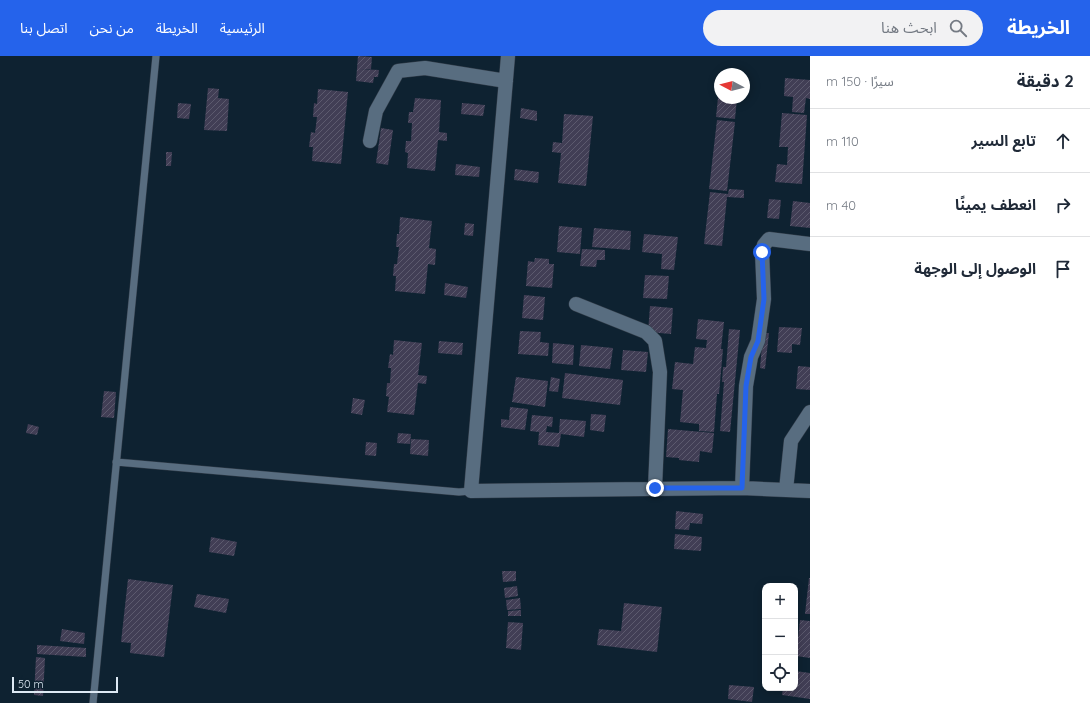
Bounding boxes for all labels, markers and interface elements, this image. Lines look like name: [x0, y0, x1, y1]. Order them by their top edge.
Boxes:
search box: [703, 10, 983, 46]
text: الخريطة: [1007, 15, 1070, 39]
icon: search: [947, 17, 969, 39]
text: ابحث هنا: [881, 18, 937, 37]
text: اتصل بنا: [20, 19, 68, 37]
text: من نحن: [90, 19, 134, 37]
text: الخريطة: [156, 19, 198, 37]
text: الرئيسية: [220, 19, 265, 37]
north arrow: [714, 68, 750, 104]
text: 2 دقيقة: [1017, 70, 1074, 91]
text: سيرًا · 150 m: [826, 73, 894, 89]
icon: ahead: [1052, 130, 1074, 152]
text: تابع السير: [972, 131, 1036, 150]
text: 110 m: [826, 133, 859, 149]
icon: right: [1052, 194, 1074, 216]
text: انعطف يمينًا: [955, 195, 1036, 214]
text: 40 m: [826, 197, 856, 213]
route start: [753, 243, 771, 261]
icon: arrive: [1052, 258, 1074, 280]
text: الوصول إلى الوجهة: [914, 259, 1036, 278]
route end: [646, 479, 664, 497]
map controls: [762, 583, 798, 691]
button: +: [762, 583, 798, 619]
button: −: [762, 619, 798, 655]
button: locate: [762, 655, 798, 691]
scale bar: [12, 675, 118, 694]
text: 50 m: [18, 677, 44, 691]

